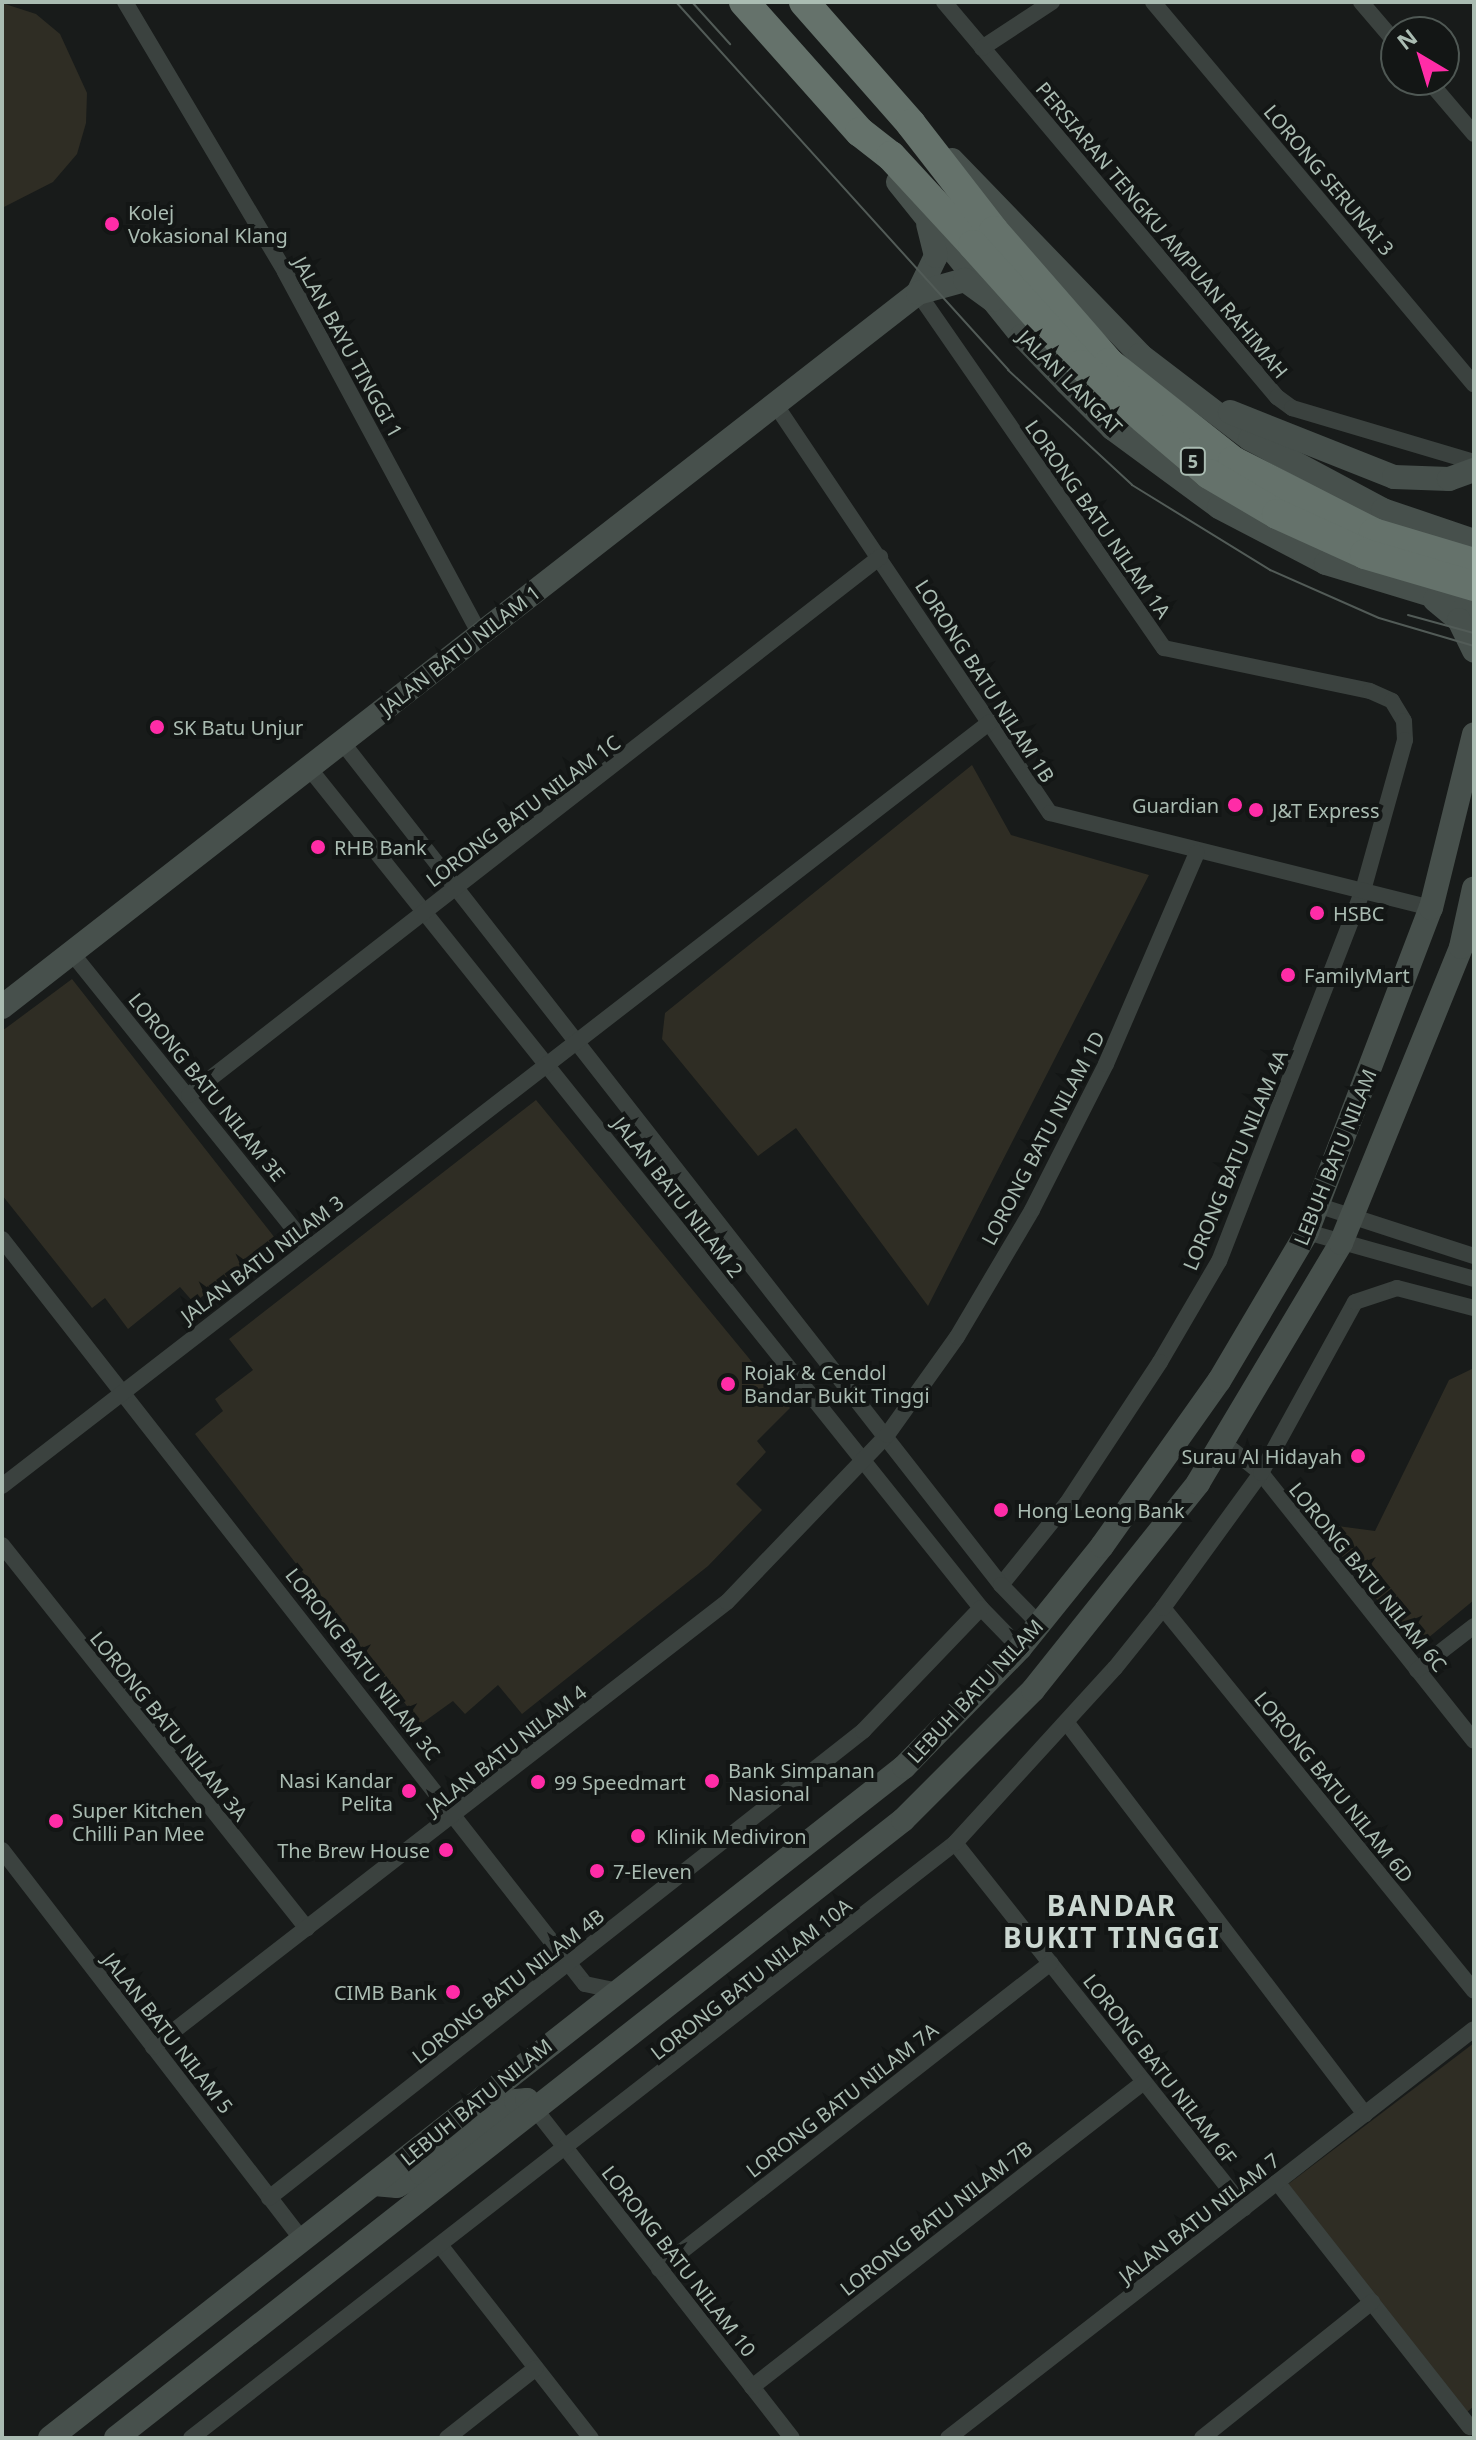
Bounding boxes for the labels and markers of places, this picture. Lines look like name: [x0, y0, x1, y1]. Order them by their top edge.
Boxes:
place label: Kolej Vokasional Klang: [128, 200, 288, 247]
marker: Kolej Vokasional Klang: [103, 215, 121, 233]
place label: SK Batu Unjur: [173, 715, 303, 739]
marker: SK Batu Unjur: [148, 718, 166, 736]
place label: Guardian: [1132, 793, 1219, 817]
marker: Guardian: [1226, 796, 1244, 814]
place label: J&T Express: [1272, 798, 1380, 822]
marker: J&T Express: [1247, 801, 1265, 819]
place label: RHB Bank: [334, 835, 427, 859]
marker: RHB Bank: [309, 838, 327, 856]
place label: HSBC: [1333, 901, 1384, 925]
marker: HSBC: [1308, 904, 1326, 922]
place label: FamilyMart: [1304, 963, 1410, 987]
marker: FamilyMart: [1279, 966, 1297, 984]
place label: Rojak & Cendol Bandar Bukit Tinggi: [744, 1360, 930, 1407]
marker: Rojak & Cendol Bandar Bukit Tinggi: [719, 1375, 737, 1393]
place label: Surau Al Hidayah: [1182, 1444, 1342, 1468]
marker: Surau Al Hidayah: [1349, 1447, 1367, 1465]
place label: Hong Leong Bank: [1017, 1498, 1185, 1522]
marker: Hong Leong Bank: [992, 1501, 1010, 1519]
place label: Bank Simpanan Nasional: [728, 1758, 875, 1805]
place label: Nasi Kandar Pelita: [279, 1768, 393, 1815]
place label: 99 Speedmart: [554, 1770, 686, 1794]
marker: Bank Simpanan Nasional: [703, 1772, 721, 1790]
marker: 99 Speedmart: [529, 1773, 547, 1791]
marker: Nasi Kandar Pelita: [400, 1782, 418, 1800]
place label: Super Kitchen Chilli Pan Mee: [72, 1798, 204, 1845]
marker: Super Kitchen Chilli Pan Mee: [47, 1812, 65, 1830]
place label: Klinik Mediviron: [656, 1824, 807, 1848]
marker: Klinik Mediviron: [627, 1825, 649, 1847]
place label: The Brew House: [277, 1838, 430, 1862]
marker: The Brew House: [437, 1841, 455, 1859]
place label: 7-Eleven: [613, 1859, 692, 1883]
marker: 7-Eleven: [588, 1862, 606, 1880]
place label: CIMB Bank: [334, 1980, 437, 2004]
marker: CIMB Bank: [444, 1983, 462, 2001]

